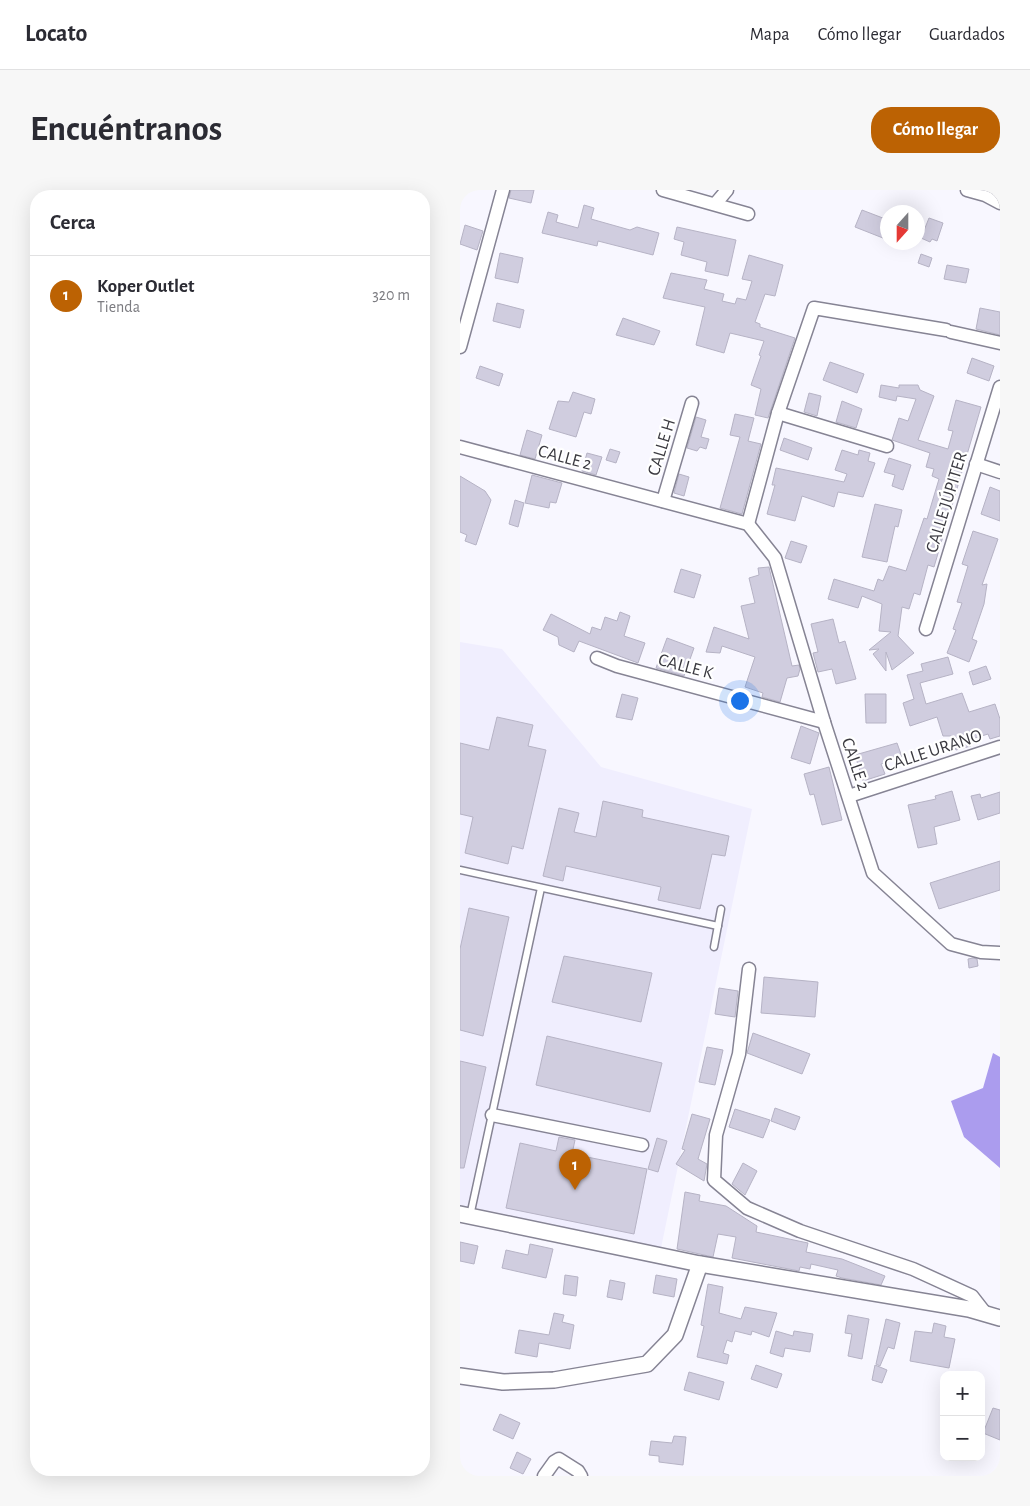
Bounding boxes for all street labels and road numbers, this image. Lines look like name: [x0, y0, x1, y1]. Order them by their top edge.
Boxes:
street label: CALLE H: [645, 417, 679, 478]
street label: CALLE 2: [536, 442, 593, 474]
street label: CALLE JÚPITER: [920, 449, 971, 555]
street label: CALLE K: [656, 651, 715, 683]
street label: CALLE URANO: [882, 727, 984, 775]
street label: CALLE 2: [838, 736, 872, 793]

